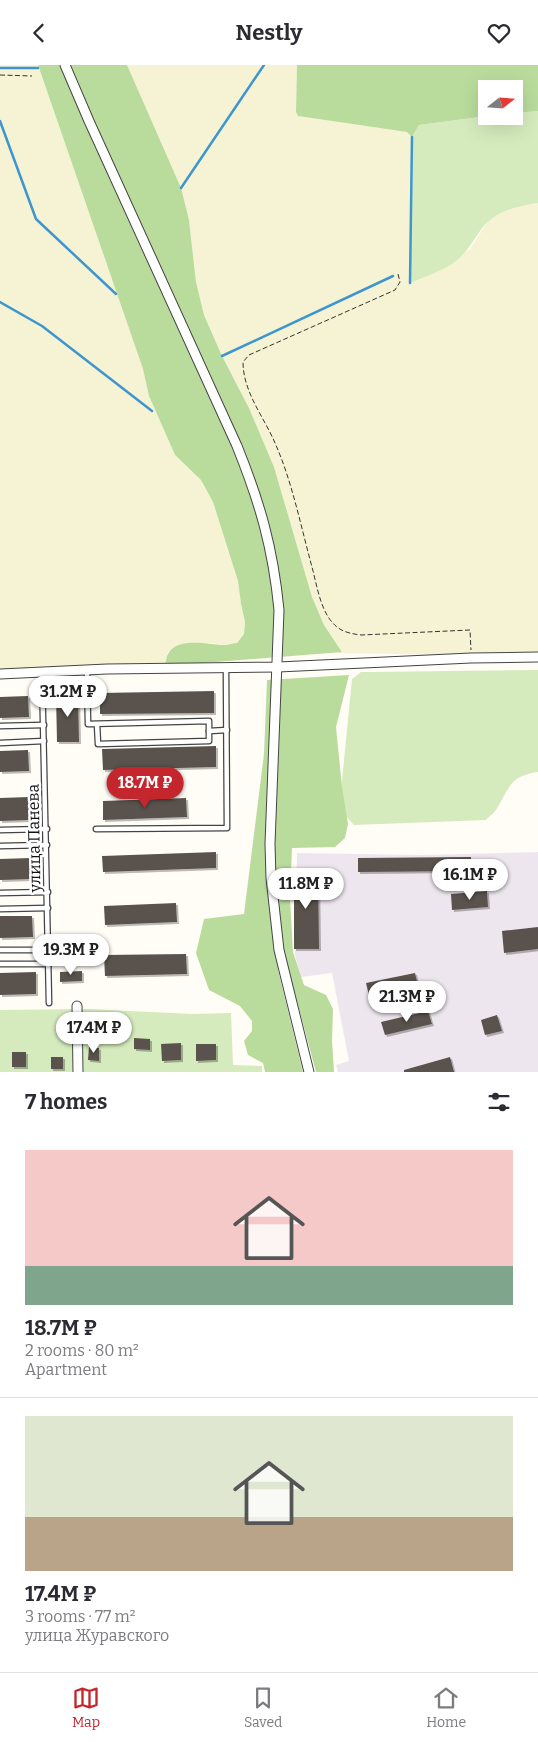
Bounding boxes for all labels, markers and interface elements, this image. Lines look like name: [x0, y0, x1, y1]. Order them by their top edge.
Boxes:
icon: back: [25, 19, 53, 47]
text: Nestly: [235, 19, 303, 46]
icon: heart: [485, 19, 513, 47]
north arrow: [478, 80, 522, 125]
map controls: [478, 80, 523, 125]
pin: 31.2M ₽: [22, 675, 114, 718]
text: 31.2M ₽: [40, 682, 96, 701]
pin: 18.7M ₽: [99, 767, 191, 809]
text: 18.7M ₽: [118, 773, 172, 792]
street label: улица Панева: [24, 783, 44, 893]
pin: 16.1M ₽: [424, 859, 516, 901]
text: 16.1M ₽: [443, 865, 497, 884]
pin: 11.8M ₽: [260, 867, 352, 910]
text: 11.8M ₽: [279, 874, 333, 893]
pin: 19.3M ₽: [25, 933, 117, 976]
text: 19.3M ₽: [43, 940, 99, 959]
pin: 21.3M ₽: [361, 981, 453, 1023]
text: 21.3M ₽: [379, 987, 435, 1006]
pin: 17.4M ₽: [48, 1011, 140, 1054]
text: 17.4M ₽: [67, 1018, 121, 1037]
icon: filters: [485, 1088, 513, 1116]
text: 7 homes: [25, 1089, 107, 1115]
icon: home: [224, 1183, 314, 1273]
text: 18.7M ₽: [25, 1315, 97, 1341]
text: 2 rooms · 80 m²: [25, 1341, 139, 1360]
text: Apartment: [25, 1360, 107, 1379]
icon: home: [224, 1448, 314, 1538]
text: 17.4M ₽: [25, 1581, 96, 1607]
text: 3 rooms · 77 m²: [25, 1607, 135, 1626]
text: улица Журавского: [25, 1626, 169, 1645]
tab: Map: [72, 1684, 100, 1731]
tab: Saved: [244, 1684, 282, 1731]
tab: Home: [426, 1684, 466, 1731]

